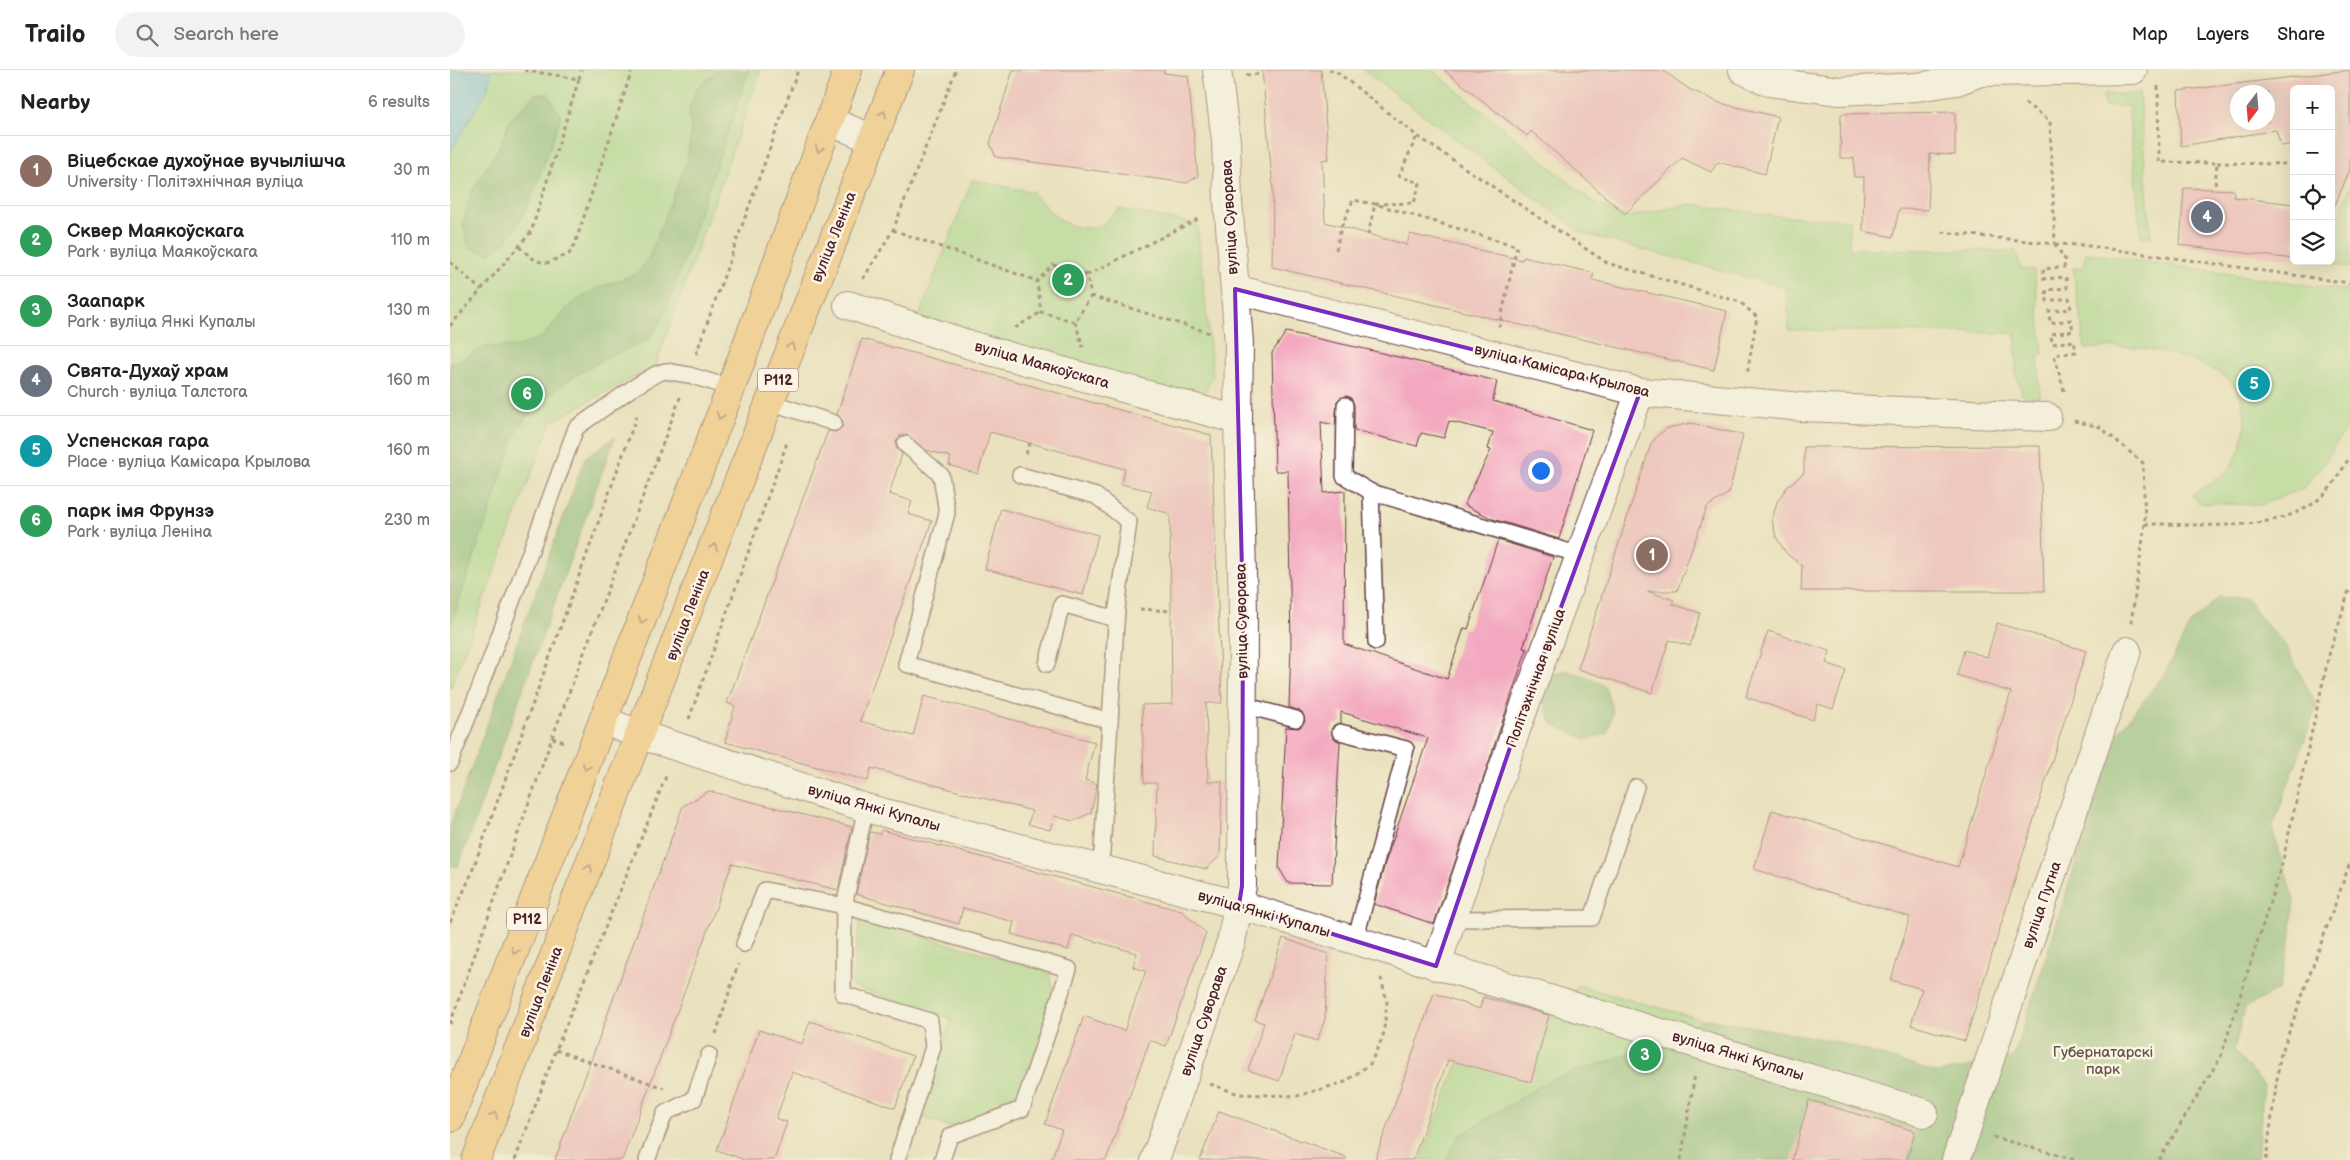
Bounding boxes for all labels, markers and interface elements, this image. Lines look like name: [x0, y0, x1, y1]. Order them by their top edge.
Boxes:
search box: [115, 12, 465, 57]
text: Trailo: [25, 20, 85, 49]
icon: search: [133, 21, 161, 49]
text: Search here: [173, 23, 279, 46]
text: Map: [2132, 24, 2168, 45]
text: Layers: [2196, 24, 2249, 45]
text: Share: [2277, 24, 2325, 45]
north arrow: [2230, 85, 2275, 130]
map controls: [2290, 85, 2335, 265]
button: +: [2290, 85, 2335, 130]
text: Nearby: [20, 90, 90, 115]
text: 6 results: [368, 93, 430, 112]
one-way arrow: [877, 110, 887, 118]
button: −: [2290, 130, 2335, 175]
one-way arrow: [815, 144, 825, 152]
text: Віцебскае духоўнае вучылішча: [67, 150, 345, 173]
street label: вуліца Суворава: [1217, 159, 1243, 275]
text: 1: [33, 161, 39, 180]
text: 30 m: [393, 161, 430, 180]
text: University · Політэхнічная вуліца: [67, 173, 303, 192]
button: locate: [2290, 175, 2335, 220]
street label: вуліца Леніна: [807, 189, 861, 285]
pin: 4: [2191, 198, 2223, 236]
text: Сквер Маякоўскага: [67, 220, 244, 243]
button: layers: [2290, 220, 2335, 265]
text: 2: [31, 231, 41, 250]
text: 110 m: [391, 231, 430, 250]
text: Park · вуліца Маякоўскага: [67, 243, 258, 262]
pin: 2: [1052, 261, 1084, 299]
text: Заапарк: [67, 290, 144, 313]
text: 3: [31, 301, 41, 320]
text: 130 m: [387, 301, 430, 320]
text: Park · вуліца Янкі Купалы: [67, 313, 256, 332]
street label: вуліца Маякоўскага: [972, 337, 1112, 393]
street label: вуліца Камісара Крылова: [1472, 340, 1652, 402]
one-way arrow: [785, 342, 796, 351]
text: Свята-Духаў храм: [67, 360, 229, 383]
pin: 5: [2238, 365, 2270, 403]
road number: Р112: [758, 368, 798, 392]
text: 4: [31, 371, 41, 390]
text: 160 m: [387, 371, 430, 390]
pin: 6: [511, 375, 543, 413]
text: Church · вуліца Талстога: [67, 383, 248, 402]
one-way arrow: [716, 411, 727, 420]
text: Успенская гара: [67, 430, 209, 453]
text: 5: [31, 441, 41, 460]
text: 160 m: [387, 441, 430, 460]
text: Place · вуліца Камісара Крылова: [67, 453, 310, 472]
your location: [1528, 458, 1554, 484]
text: парк імя Фрунзэ: [67, 500, 214, 523]
text: 6: [31, 511, 41, 530]
text: 230 m: [384, 511, 430, 530]
text: Park · вуліца Леніна: [67, 523, 212, 542]
pin: 1: [1636, 536, 1668, 574]
one-way arrow: [708, 543, 718, 552]
street label: вуліца Суворава: [1231, 563, 1253, 679]
street label: вуліца Леніна: [662, 567, 714, 663]
street label: Політэхнічная вуліца: [1502, 606, 1570, 750]
one-way arrow: [638, 616, 648, 624]
one-way arrow: [582, 762, 592, 771]
street label: вуліца Янкі Купалы: [806, 780, 942, 836]
street label: вуліца Путна: [2018, 859, 2066, 951]
one-way arrow: [583, 864, 593, 873]
street label: вуліца Янкі Купалы: [1196, 886, 1332, 942]
road number: Р112: [507, 908, 547, 931]
street label: вуліца Леніна: [515, 944, 567, 1040]
one-way arrow: [511, 946, 521, 955]
street label: вуліца Суворава: [1176, 963, 1232, 1079]
street label: вуліца Янкі Купалы: [1670, 1027, 1806, 1085]
pin: 3: [1629, 1036, 1661, 1074]
park label: Губернатарскі парк: [2053, 1043, 2153, 1079]
one-way arrow: [488, 1111, 498, 1119]

